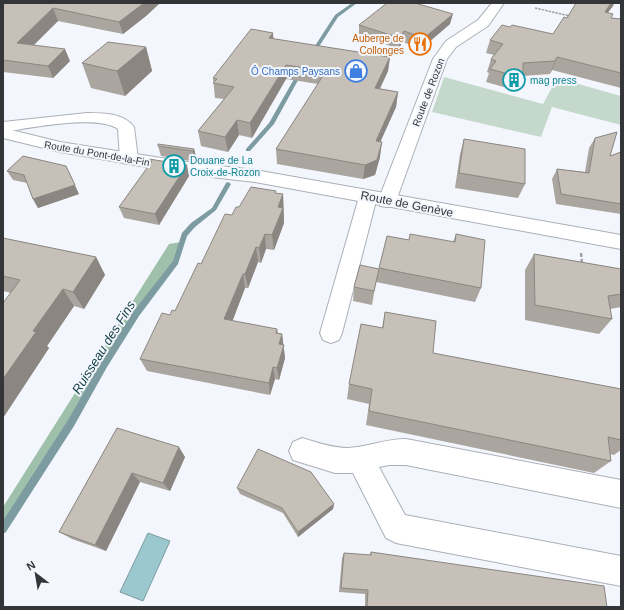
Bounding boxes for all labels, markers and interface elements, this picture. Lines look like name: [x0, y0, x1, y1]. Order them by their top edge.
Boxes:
restaurant icon: Auberge de Collonges: [407, 31, 433, 57]
place label: Auberge de Collonges: [352, 33, 404, 56]
street label: Route de Rozon: [410, 56, 447, 128]
shop icon: Ô Champs Paysans: [343, 58, 369, 84]
place label: Ô Champs Paysans: [251, 65, 340, 77]
building icon: mag press: [501, 67, 527, 93]
place label: mag press: [530, 75, 577, 86]
street label: Route du Pont-de-la-Fin: [43, 139, 150, 168]
building icon: Douane de La Croix-de-Rozon: [161, 153, 187, 179]
place label: Douane de La Croix-de-Rozon: [190, 155, 260, 178]
street label: Route de Genève: [359, 188, 455, 220]
water label: Ruisseau des Fins: [69, 298, 138, 397]
north arrow: [16, 554, 56, 594]
text: N: [24, 558, 37, 573]

